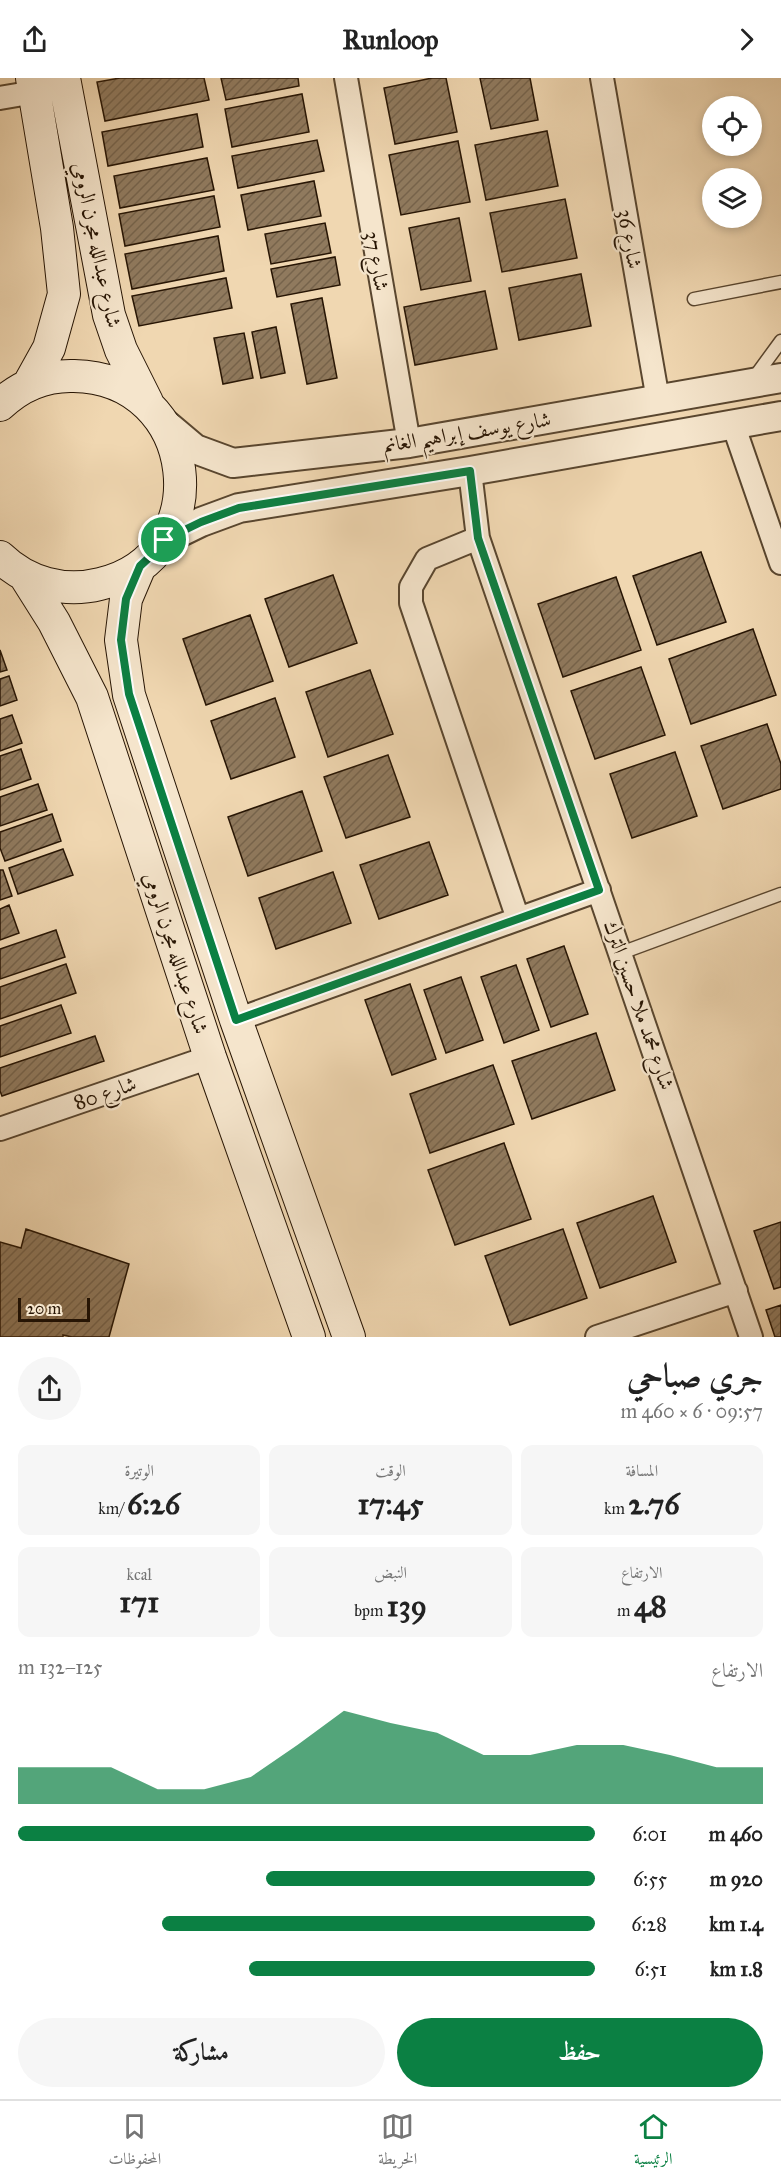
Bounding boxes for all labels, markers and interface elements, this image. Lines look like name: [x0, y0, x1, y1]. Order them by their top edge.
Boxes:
icon: share: [18, 23, 51, 56]
text: Runloop: [342, 23, 439, 56]
icon: forward: [730, 23, 763, 56]
map controls: [702, 96, 762, 228]
button: locate: [702, 96, 762, 156]
street label: شارع عبدالله مجرن الرومي: [62, 160, 127, 331]
button: layers: [702, 168, 762, 228]
street label: شارع 36: [607, 207, 648, 272]
street label: شارع 37: [354, 229, 395, 294]
street label: شارع يوسف إبراهيم الغانم: [381, 406, 554, 466]
pin: [138, 514, 189, 565]
icon: arrive: [147, 523, 180, 556]
street label: شارع عبدالله مجرن الرومي: [133, 869, 214, 1039]
street label: شارع محمد ملا حسين الترك: [593, 917, 680, 1095]
street label: شارع 80: [70, 1070, 141, 1120]
scale bar: [18, 1295, 90, 1322]
text: 20 m: [27, 1299, 61, 1318]
text: جري صباحي: [627, 1356, 763, 1396]
button: share: [18, 1357, 81, 1420]
text: 09:57 · 6 × 460 m: [620, 1399, 763, 1423]
text: الوتيرة: [124, 1461, 154, 1480]
text: الوقت: [375, 1461, 406, 1480]
text: المسافة: [625, 1461, 658, 1480]
text: 6:26: [127, 1486, 180, 1522]
text: 17:45: [357, 1486, 424, 1522]
text: 2.76: [628, 1486, 680, 1522]
text: /km: [98, 1499, 127, 1518]
text: km: [604, 1499, 628, 1518]
text: النبض: [374, 1563, 407, 1582]
text: الارتفاع: [621, 1563, 663, 1582]
text: kcal: [127, 1565, 152, 1584]
text: 171: [119, 1584, 159, 1620]
text: 139: [387, 1588, 427, 1624]
text: 48: [634, 1588, 667, 1624]
text: bpm: [354, 1601, 387, 1620]
text: m: [617, 1601, 634, 1620]
text: 125–132 m: [18, 1655, 102, 1679]
text: الارتفاع: [711, 1658, 763, 1682]
text: 6:01: [632, 1822, 667, 1846]
text: 460 m: [709, 1822, 763, 1846]
text: 6:55: [633, 1867, 667, 1891]
text: 920 m: [710, 1867, 763, 1891]
text: 6:28: [631, 1912, 667, 1936]
text: 1.4 km: [709, 1912, 763, 1936]
text: 6:51: [635, 1957, 667, 1981]
text: 1.8 km: [710, 1957, 763, 1981]
button: مشاركة: [18, 2018, 385, 2087]
button: حفظ: [397, 2018, 763, 2087]
tab: المحفوظات: [108, 2110, 161, 2174]
tab: الخريطة: [378, 2110, 417, 2174]
tab: الرئيسية: [634, 2110, 673, 2174]

